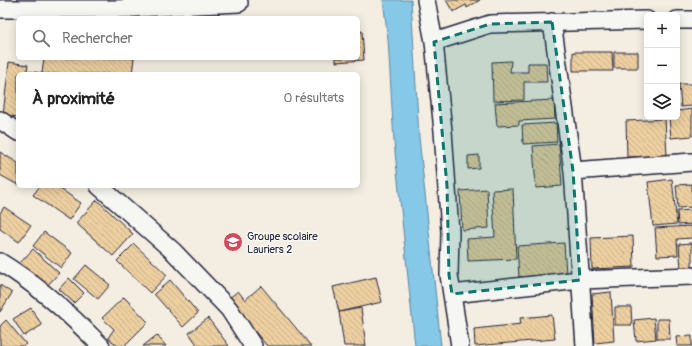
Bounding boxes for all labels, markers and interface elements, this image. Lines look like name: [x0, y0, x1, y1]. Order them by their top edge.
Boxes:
map controls: [644, 12, 680, 120]
button: +: [644, 12, 680, 48]
search box: [16, 16, 360, 60]
icon: search: [30, 27, 52, 49]
text: Rechercher: [62, 29, 133, 48]
button: −: [644, 48, 680, 84]
button: layers: [644, 84, 680, 120]
text: À proximité: [32, 88, 115, 109]
text: 0 résultats: [284, 90, 344, 106]
place label: Groupe scolaire Lauriers 2: [247, 230, 318, 256]
school or university icon: Groupe scolaire Lauriers 2: [222, 231, 244, 253]

